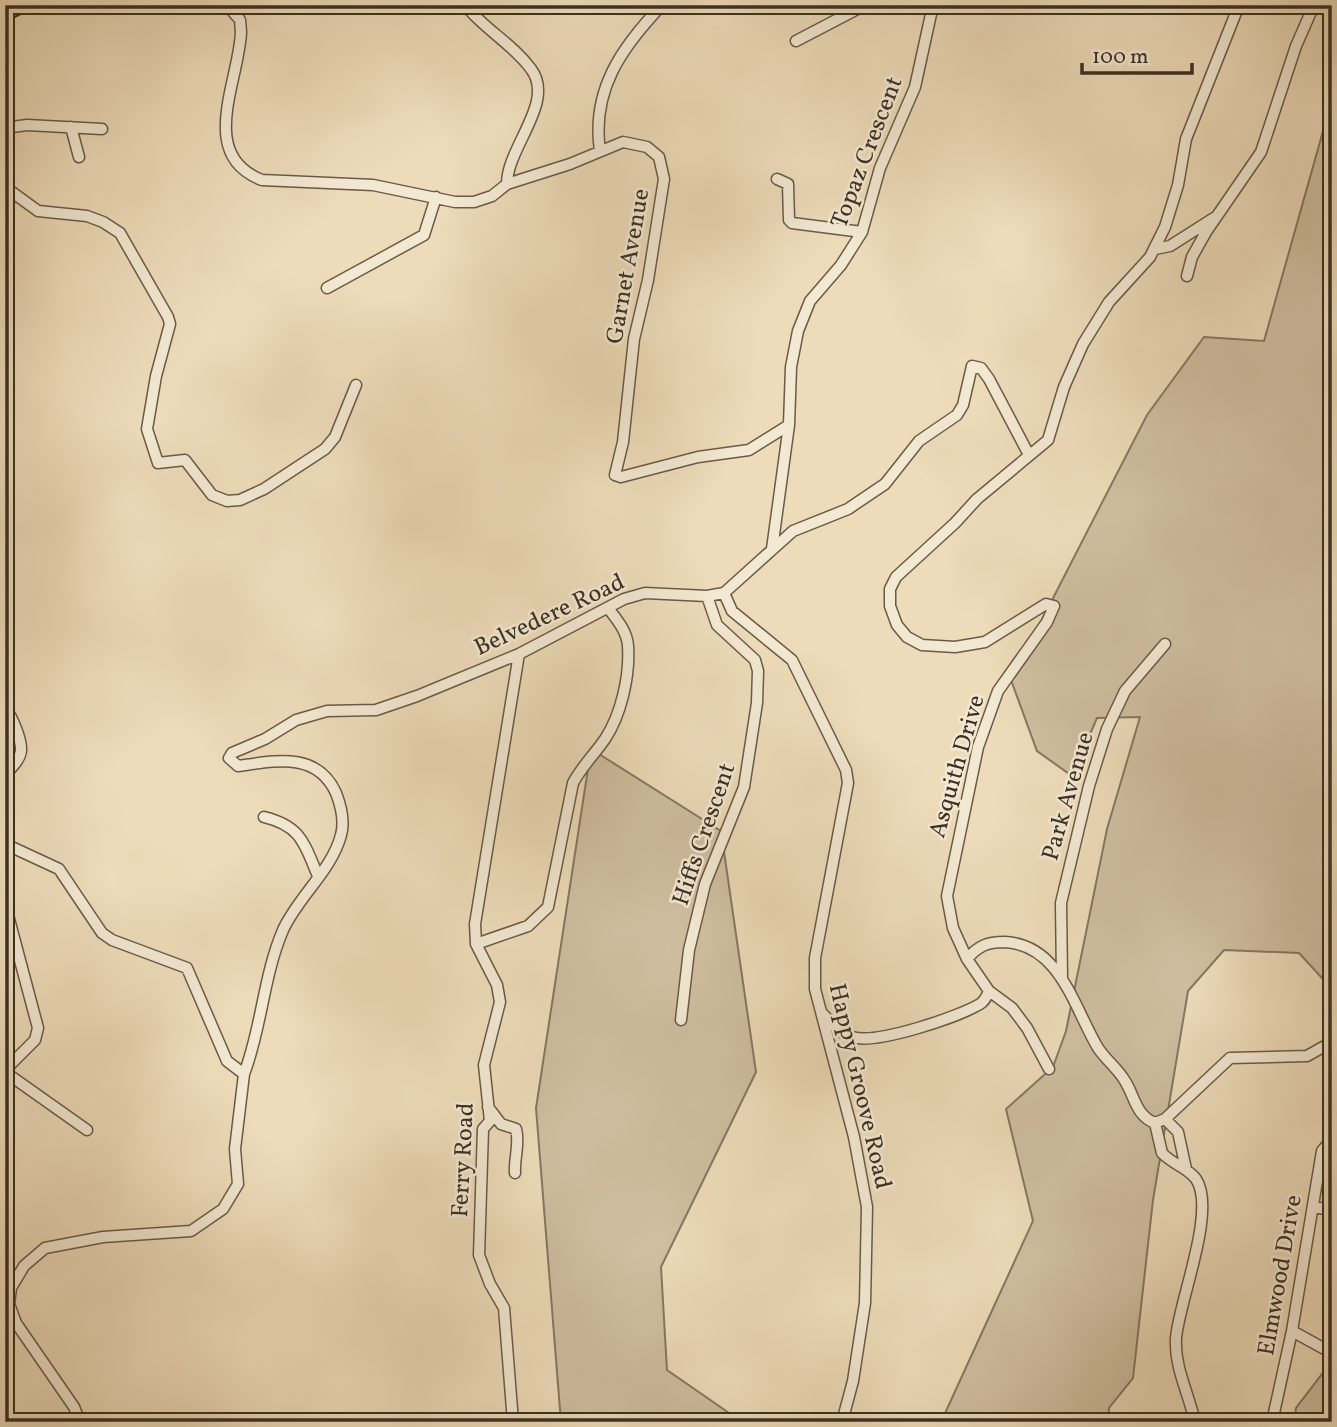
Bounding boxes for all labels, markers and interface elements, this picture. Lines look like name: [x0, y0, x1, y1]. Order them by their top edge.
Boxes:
scale bar: [1082, 32, 1192, 76]
text: 100 m: [1092, 43, 1149, 72]
street label: Topaz Crescent: [823, 72, 912, 233]
street label: Garnet Avenue: [599, 186, 659, 347]
street label: Belvedere Road: [469, 566, 631, 666]
street label: Asquith Drive: [921, 691, 995, 842]
street label: Park Avenue: [1034, 728, 1104, 865]
street label: Hiffs Crescent: [665, 759, 745, 910]
street label: Happy Groove Road: [819, 980, 899, 1193]
street label: Ferry Road: [444, 1102, 484, 1218]
street label: Elmwood Drive: [1250, 1192, 1312, 1358]

